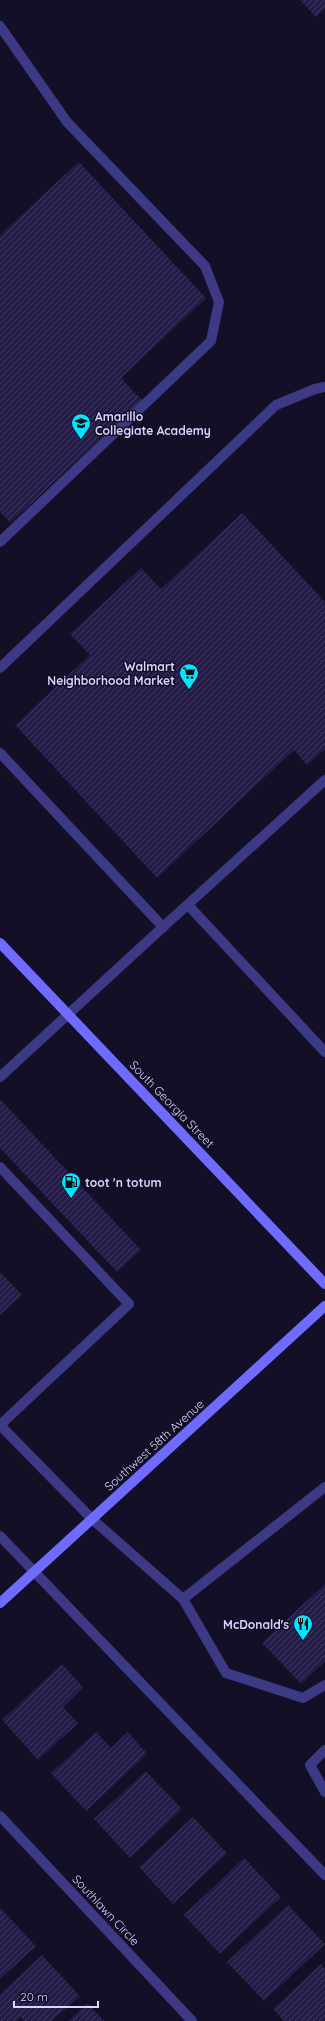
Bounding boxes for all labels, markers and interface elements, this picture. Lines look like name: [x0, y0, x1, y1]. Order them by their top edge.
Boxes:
place label: Amarillo Collegiate Academy: [95, 409, 211, 438]
school or university icon: Amarillo Collegiate Academy: [70, 412, 92, 440]
place label: Walmart Neighborhood Market: [47, 659, 175, 688]
supermarket icon: Walmart Neighborhood Market: [178, 662, 200, 690]
street label: South Georgia Street: [127, 1057, 217, 1151]
fuel station icon: toot 'n totum: [60, 1171, 82, 1199]
place label: toot 'n totum: [85, 1175, 162, 1190]
street label: Southwest 58th Avenue: [101, 1396, 207, 1494]
restaurant icon: McDonald's: [292, 1613, 314, 1641]
place label: McDonald's: [223, 1617, 289, 1632]
street label: Southlawn Circle: [69, 1871, 143, 1949]
scale bar: [14, 1983, 98, 2009]
text: 20 m: [20, 1989, 48, 2004]

